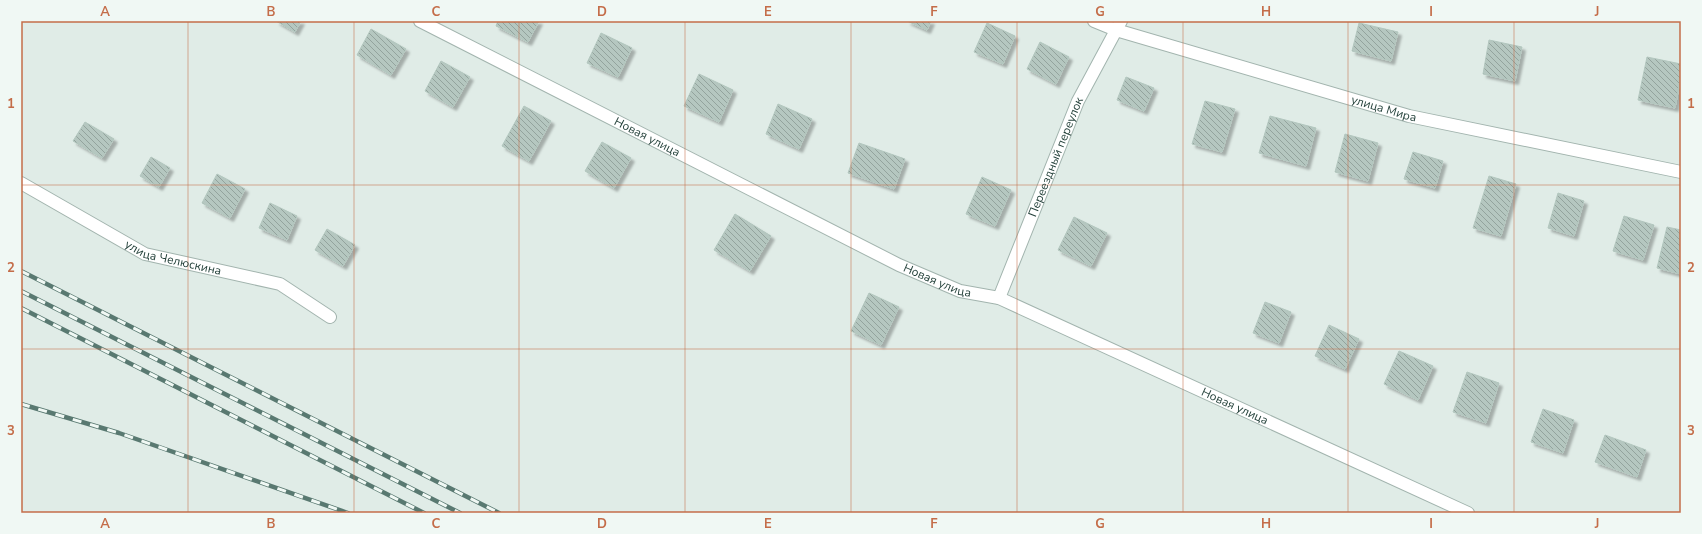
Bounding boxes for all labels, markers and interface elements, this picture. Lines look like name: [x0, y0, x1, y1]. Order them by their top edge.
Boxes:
text: A: [100, 3, 110, 21]
text: B: [267, 3, 276, 21]
text: C: [432, 3, 441, 21]
text: D: [597, 3, 607, 21]
text: E: [764, 3, 772, 21]
text: F: [930, 3, 938, 21]
text: G: [1095, 3, 1105, 21]
text: H: [1261, 3, 1271, 21]
text: I: [1429, 3, 1433, 21]
text: J: [1594, 3, 1599, 21]
street label: улица Мира: [1349, 91, 1418, 125]
street label: Переездный переулок: [1024, 93, 1087, 219]
text: 1: [7, 95, 15, 113]
text: 1: [1687, 95, 1695, 113]
street label: Новая улица: [611, 113, 683, 160]
street label: улица Челюскина: [122, 236, 223, 279]
text: 2: [7, 259, 15, 277]
text: 2: [1687, 259, 1695, 277]
street label: Новая улица: [901, 260, 972, 301]
street label: Новая улица: [1199, 384, 1271, 428]
text: 3: [7, 422, 15, 440]
text: 3: [1687, 422, 1695, 440]
text: A: [100, 515, 110, 533]
text: B: [267, 515, 276, 533]
text: C: [432, 515, 441, 533]
text: D: [597, 515, 607, 533]
text: E: [764, 515, 772, 533]
text: F: [930, 515, 938, 533]
text: G: [1095, 515, 1105, 533]
text: H: [1261, 515, 1271, 533]
text: I: [1429, 515, 1433, 533]
text: J: [1594, 515, 1599, 533]

